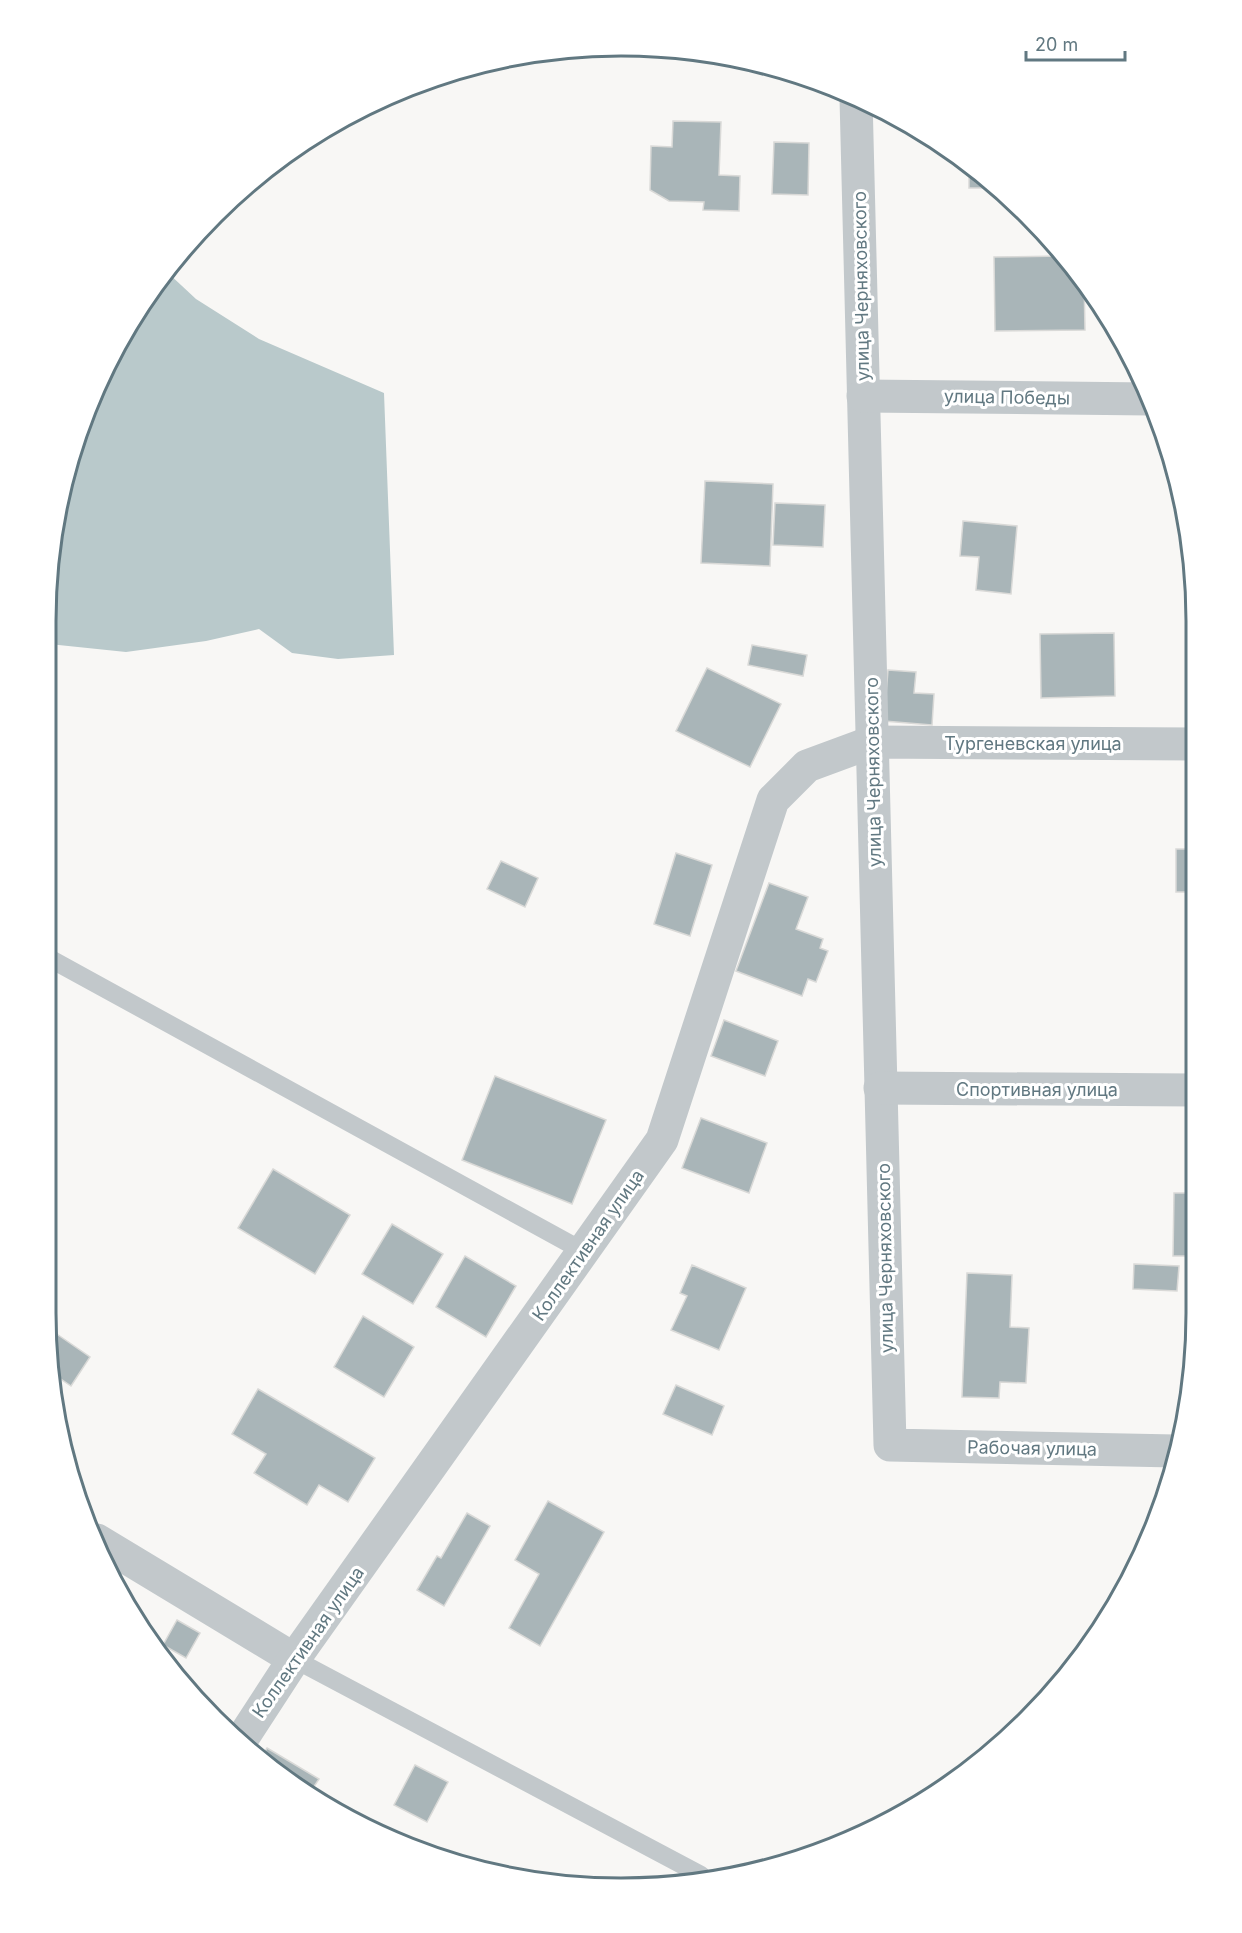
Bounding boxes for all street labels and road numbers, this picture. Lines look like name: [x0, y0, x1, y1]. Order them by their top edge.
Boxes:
street label: улица Черняховского: [849, 191, 873, 381]
street label: улица Победы: [944, 385, 1070, 409]
street label: улица Черняховского: [861, 677, 885, 867]
street label: Тургеневская улица: [944, 733, 1122, 754]
street label: Спортивная улица: [956, 1079, 1118, 1100]
street label: улица Черняховского: [873, 1163, 897, 1353]
street label: Коллективная улица: [528, 1165, 648, 1325]
street label: Рабочая улица: [967, 1436, 1097, 1460]
street label: Коллективная улица: [248, 1562, 368, 1722]

